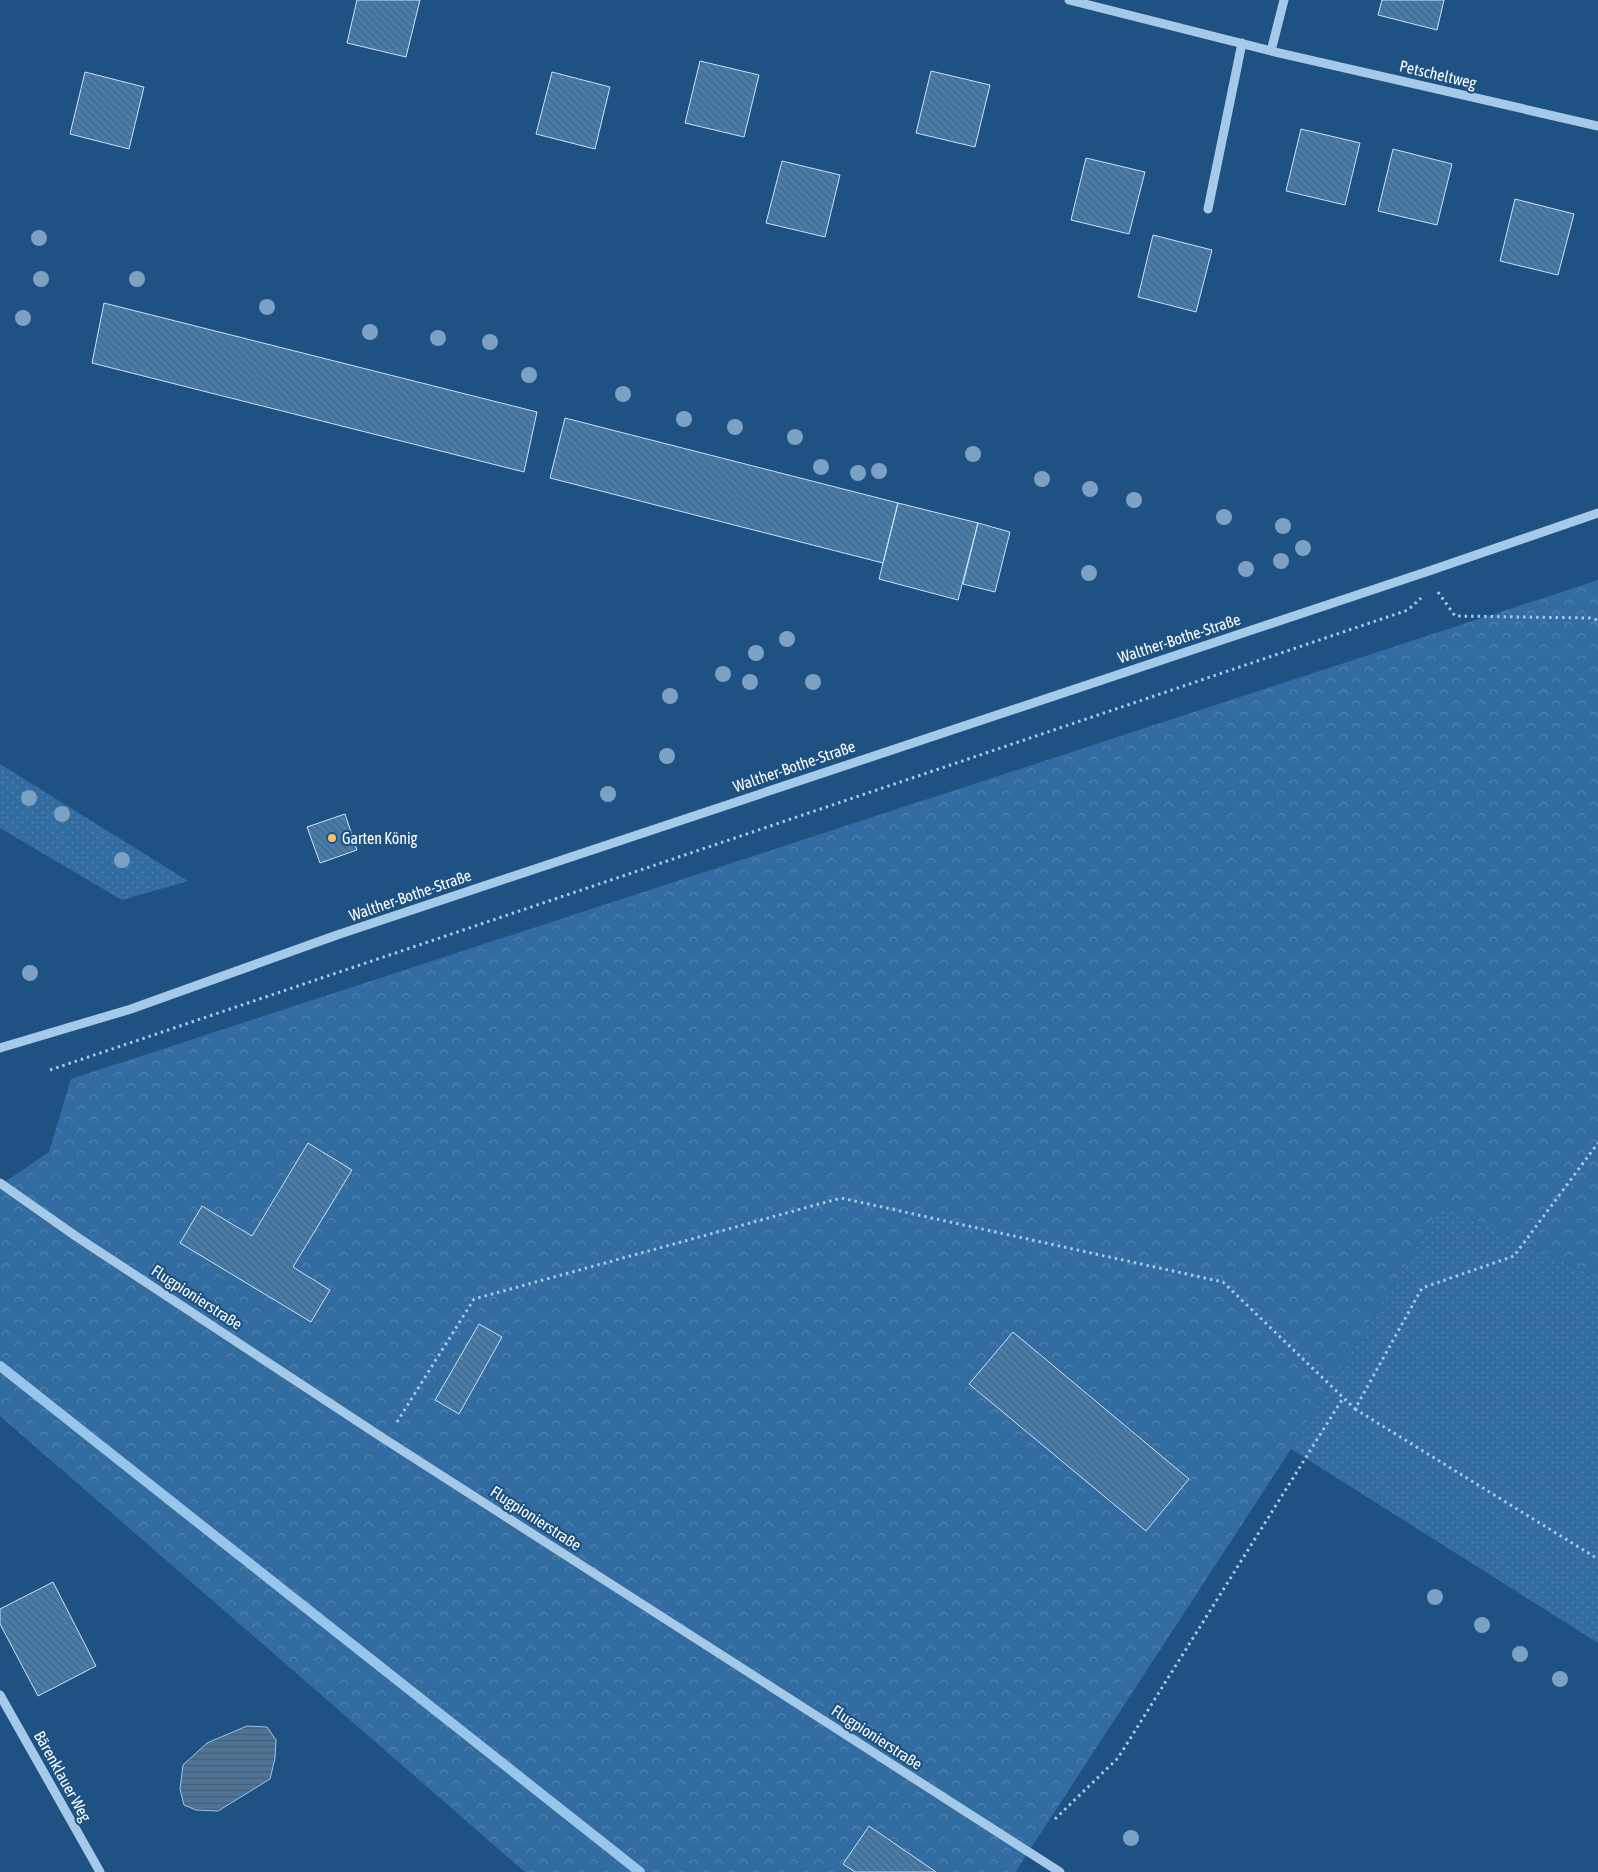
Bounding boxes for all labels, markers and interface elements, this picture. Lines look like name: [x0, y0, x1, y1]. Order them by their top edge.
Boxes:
street label: Petscheltweg: [1397, 56, 1478, 93]
street label: Walther-Bothe-Straße: [1115, 610, 1243, 666]
street label: Walther-Bothe-Straße: [731, 737, 857, 795]
place label: Garten König: [342, 829, 418, 848]
marker: Garten König: [326, 832, 338, 844]
street label: Walther-Bothe-Straße: [347, 866, 473, 924]
street label: Flugpionierstraße: [148, 1261, 246, 1334]
street label: Flugpionierstraße: [487, 1482, 585, 1555]
street label: Flugpionierstraße: [828, 1701, 926, 1774]
street label: Bärenklauer Weg: [30, 1728, 95, 1825]

